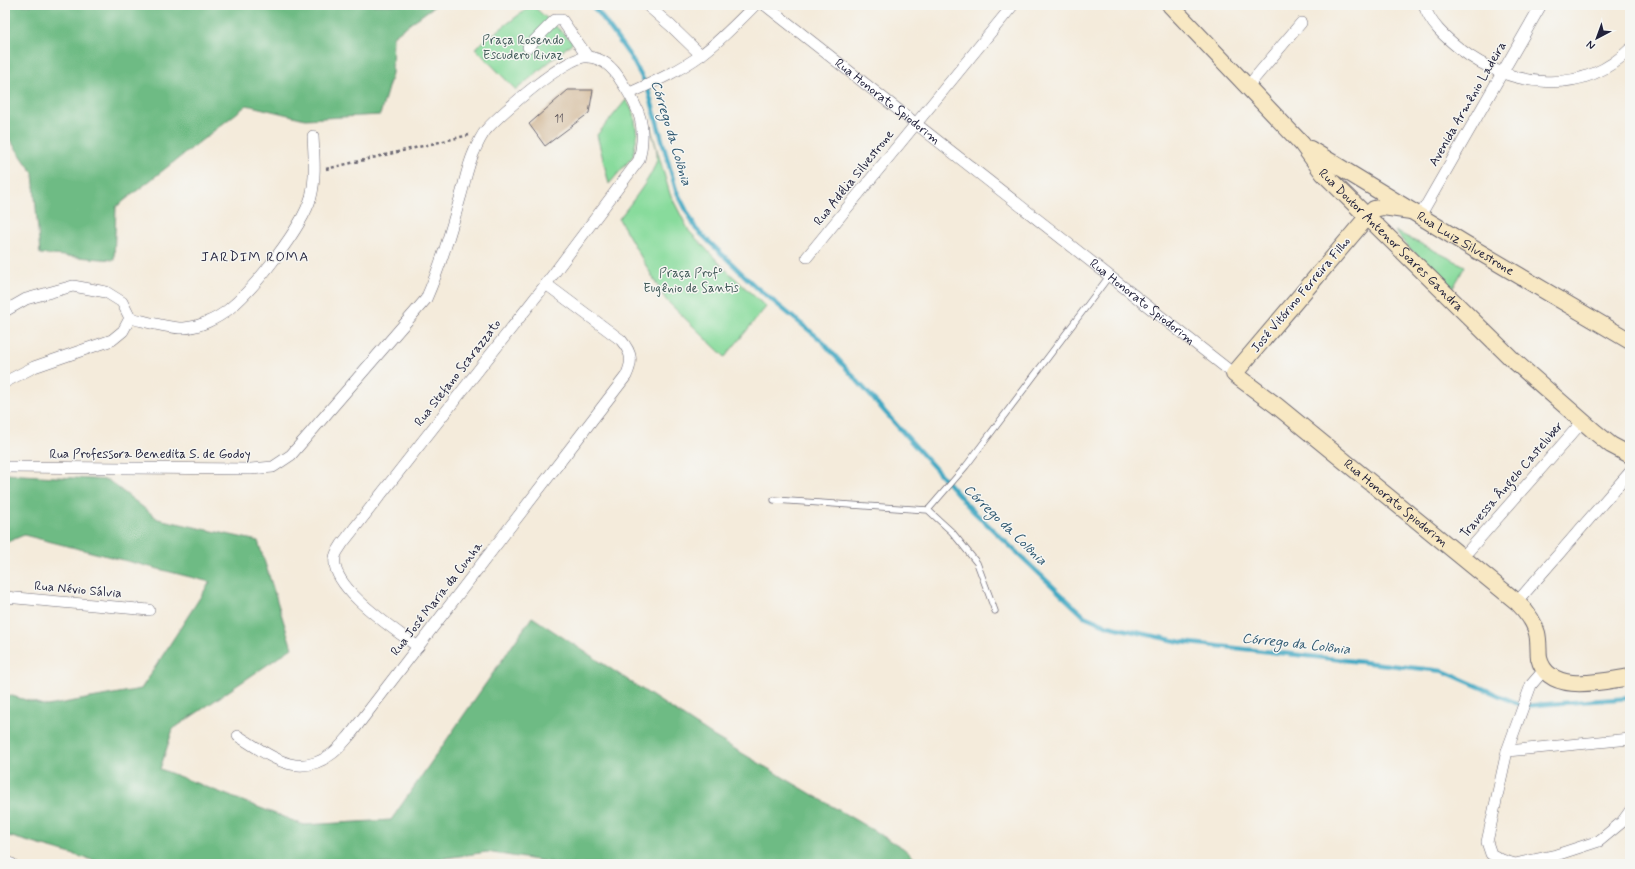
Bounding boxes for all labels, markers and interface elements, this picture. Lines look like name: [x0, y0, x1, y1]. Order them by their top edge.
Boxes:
north arrow: [1577, 18, 1617, 58]
park label: Praça Rosendo Escudero Rivaz: [482, 32, 564, 64]
text: N: [1584, 37, 1598, 52]
street label: Avenida Armênio Ladeira: [1425, 38, 1511, 170]
street label: Rua Honorato Spiodorim: [831, 55, 944, 148]
water label: Córrego da Colônia: [645, 78, 696, 188]
house number: 11: [554, 112, 564, 126]
street label: Rua Adélia Silvestrone: [810, 127, 898, 229]
street label: Rua Doutor Antenor Soares Gandra: [1315, 165, 1467, 315]
street label: Rua Luiz Silvestrone: [1414, 208, 1517, 279]
street label: José Vitórino Ferreira Filho: [1248, 233, 1355, 356]
district label: JARDIM ROMA: [201, 248, 309, 266]
street label: Rua Honorato Spiodorim: [1086, 255, 1199, 349]
park label: Praça Profº Eugênio de Santis: [643, 265, 739, 297]
street label: Rua Stefano Scarazzato: [411, 316, 505, 430]
street label: Travessa Ângelo Casteluber: [1457, 418, 1569, 543]
street label: Rua Professora Benedita S. de Godoy: [49, 446, 251, 463]
street label: Rua Honorato Spiodorim: [1340, 455, 1452, 551]
water label: Córrego da Colônia: [958, 481, 1051, 571]
street label: Rua José Maria da Cunha: [387, 538, 487, 660]
street label: Rua Névio Sálvia: [34, 578, 122, 602]
water label: Córrego da Colônia: [1241, 629, 1351, 661]

